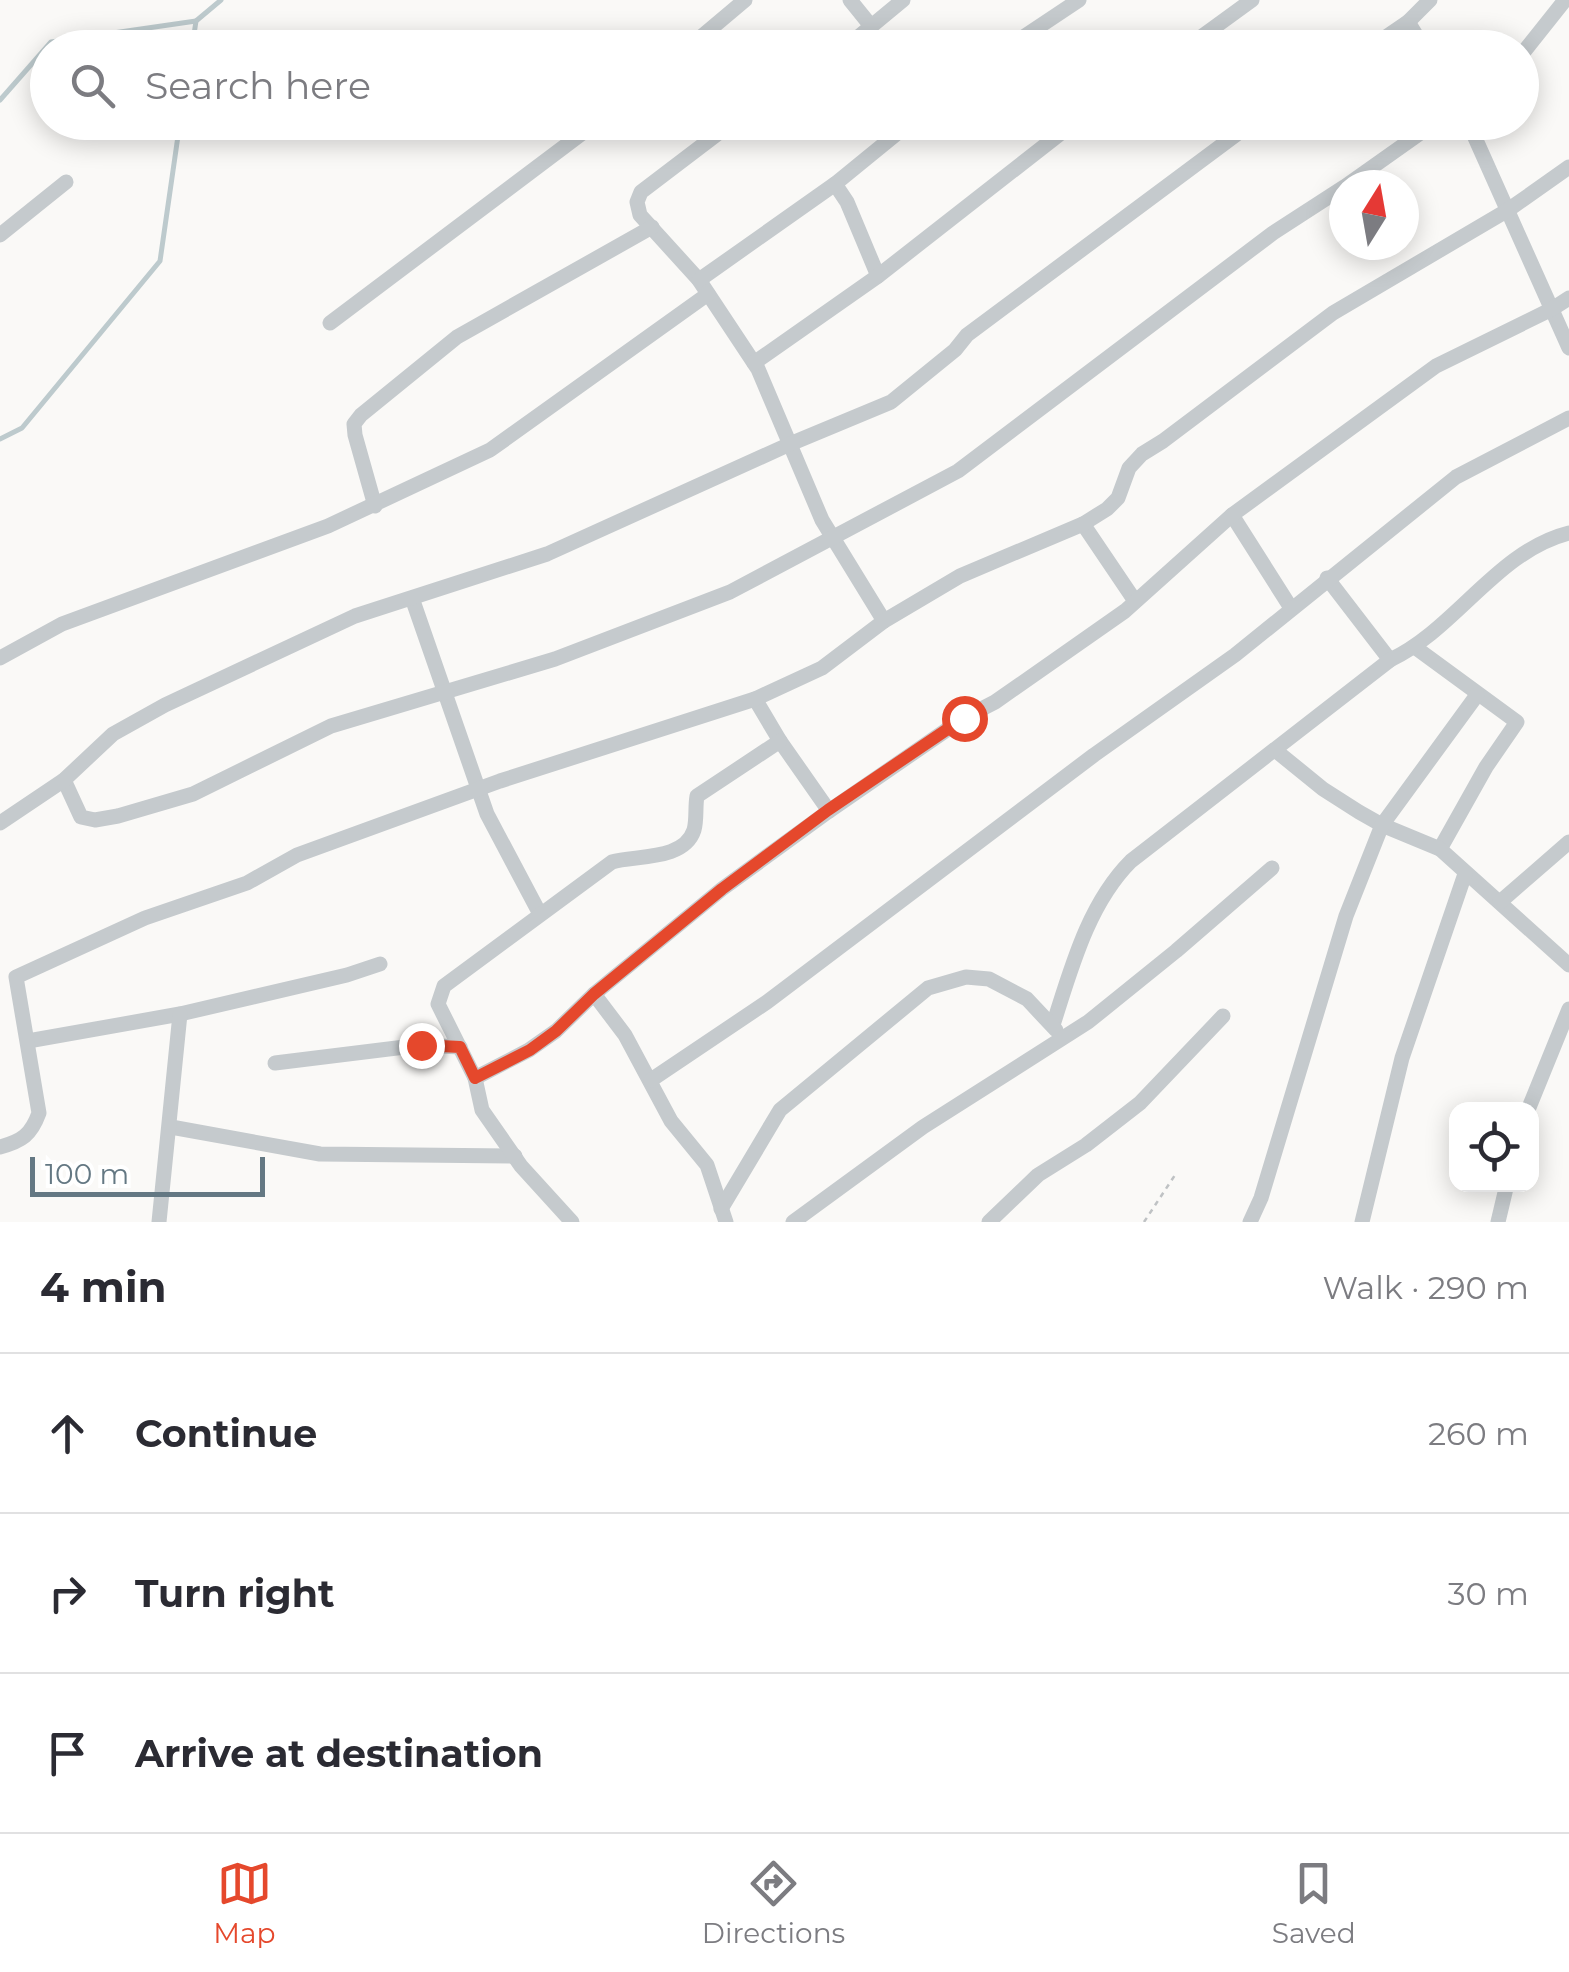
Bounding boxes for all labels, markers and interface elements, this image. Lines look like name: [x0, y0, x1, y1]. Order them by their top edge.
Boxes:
search box: [30, 30, 1539, 140]
icon: search: [65, 58, 120, 113]
text: Search here: [145, 62, 371, 109]
north arrow: [1329, 170, 1419, 260]
route start: [942, 696, 988, 742]
route end: [399, 1023, 445, 1069]
map controls: [1449, 1102, 1539, 1192]
button: locate: [1449, 1102, 1539, 1192]
scale bar: [30, 1152, 265, 1196]
text: 100 m: [45, 1157, 129, 1191]
text: 4 min: [40, 1261, 167, 1313]
text: Walk · 290 m: [1323, 1268, 1529, 1307]
icon: ahead: [40, 1406, 95, 1461]
text: Continue: [135, 1410, 317, 1457]
text: 260 m: [1428, 1414, 1529, 1453]
icon: right: [40, 1566, 95, 1621]
text: Turn right: [135, 1570, 334, 1617]
text: 30 m: [1447, 1574, 1529, 1613]
icon: arrive: [40, 1726, 95, 1781]
text: Arrive at destination: [135, 1730, 543, 1777]
tab: Map: [213, 1856, 275, 1950]
tab: Directions: [702, 1856, 845, 1950]
tab: Saved: [1272, 1856, 1356, 1950]

